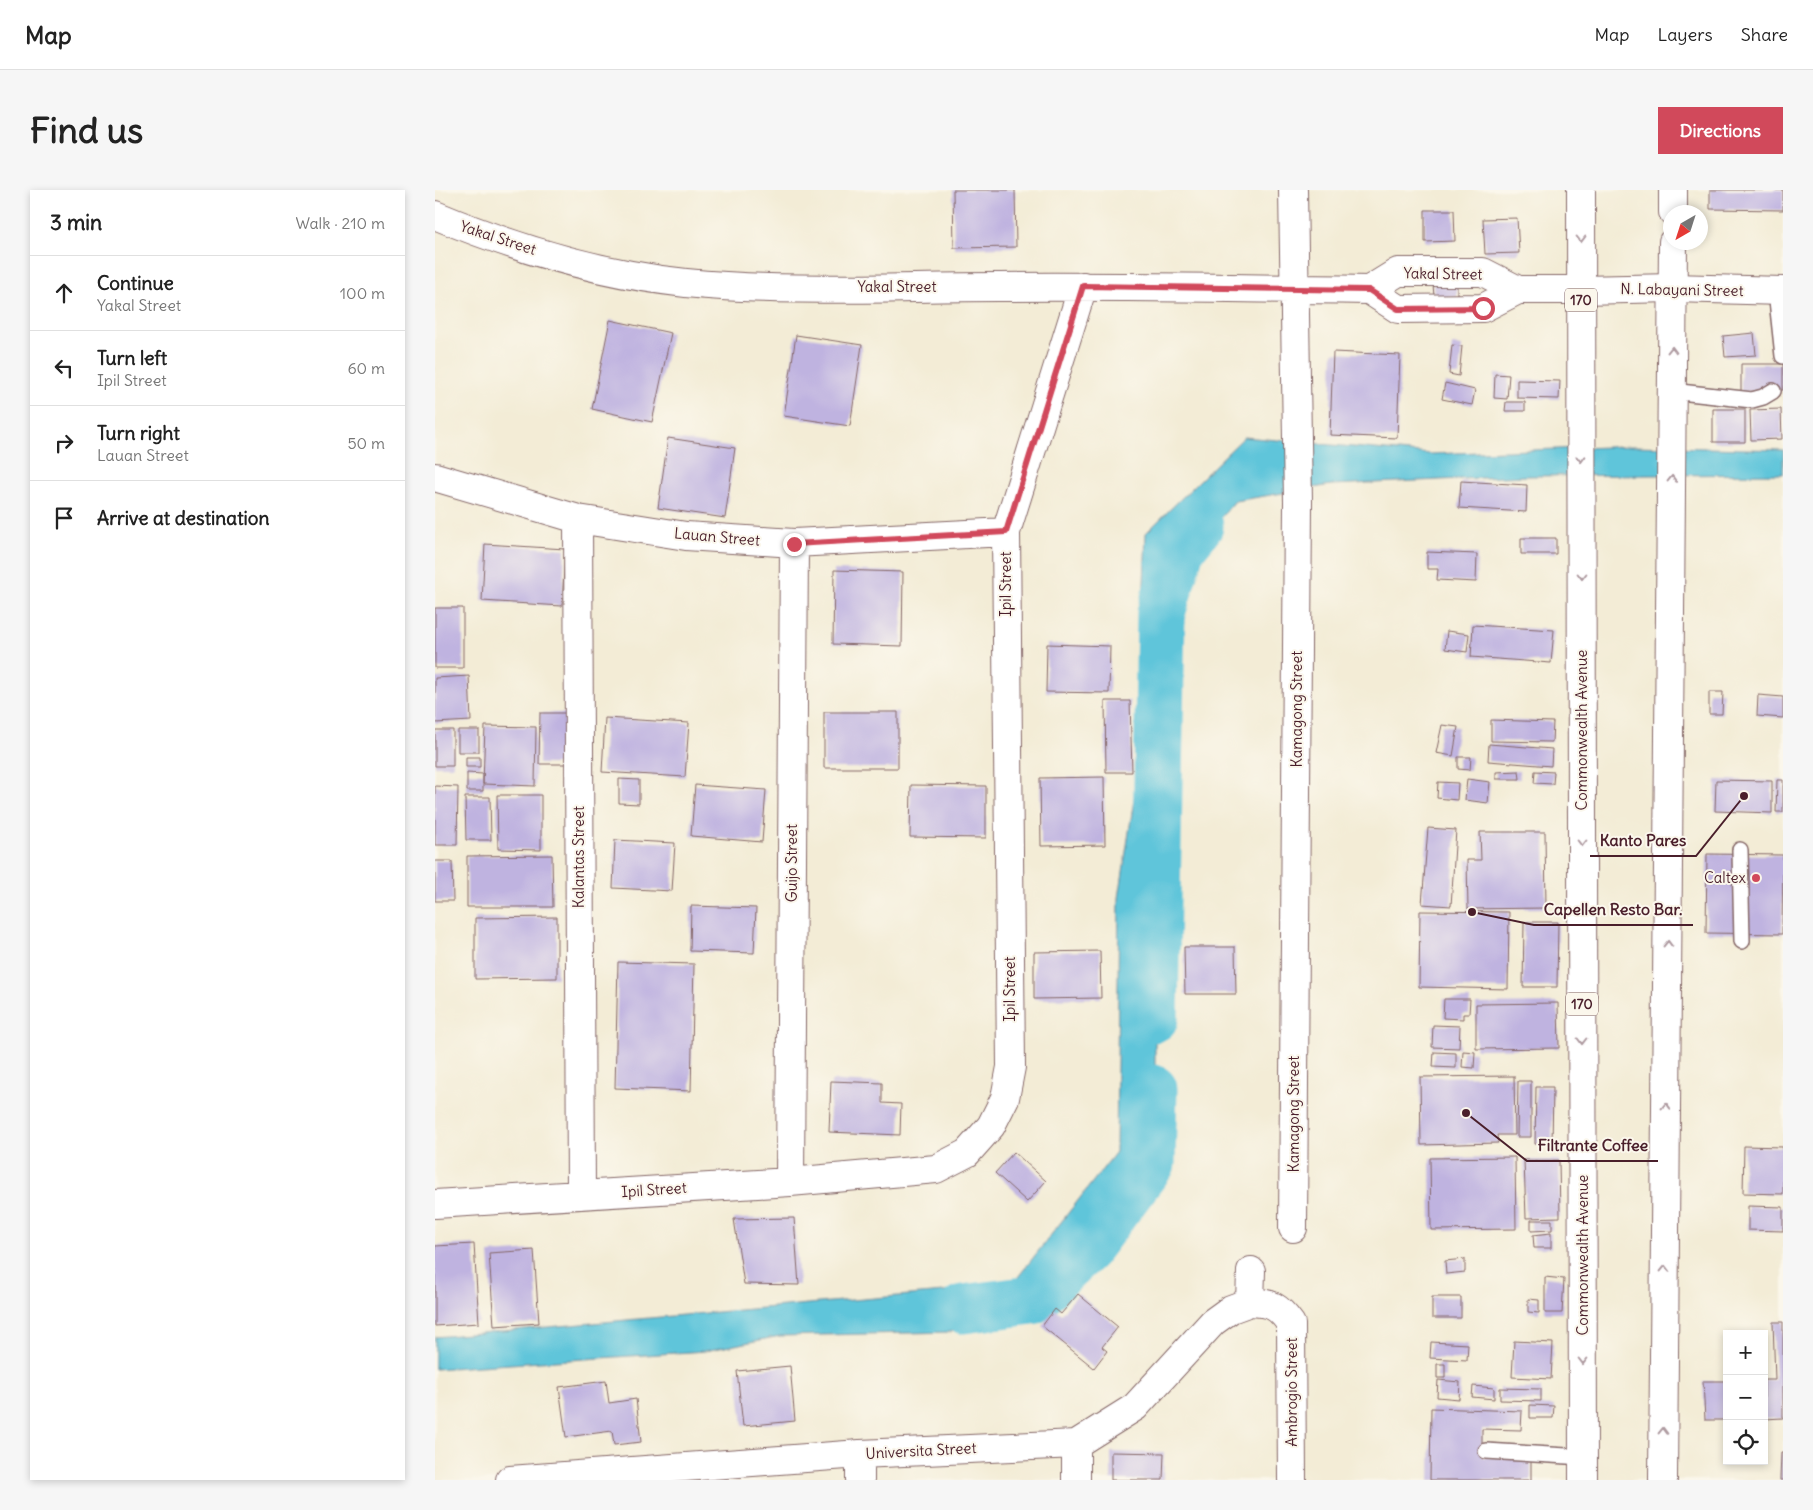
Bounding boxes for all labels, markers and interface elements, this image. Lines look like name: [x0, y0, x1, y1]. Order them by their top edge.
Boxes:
text: Map: [25, 20, 72, 50]
text: Map: [1594, 23, 1629, 46]
text: Layers: [1657, 23, 1713, 46]
text: Share: [1741, 23, 1788, 46]
button: Directions: [1658, 107, 1783, 154]
text: Find us: [30, 108, 143, 152]
north arrow: [1663, 205, 1708, 250]
text: 3 min: [50, 209, 102, 236]
text: Walk · 210 m: [295, 213, 385, 233]
street label: Yakal Street: [458, 216, 539, 259]
one-way arrow: [1576, 235, 1586, 243]
street label: Yakal Street: [1403, 263, 1483, 284]
text: Continue: [97, 271, 174, 295]
street label: Yakal Street: [858, 277, 936, 296]
icon: ahead: [50, 279, 78, 307]
street label: N. Labayani Street: [1620, 279, 1744, 300]
text: 100 m: [340, 283, 385, 303]
road number: 170: [1565, 288, 1597, 312]
text: Yakal Street: [97, 295, 181, 315]
route start: [1472, 297, 1495, 320]
text: Turn left: [97, 346, 167, 370]
one-way arrow: [1666, 346, 1677, 354]
icon: left: [50, 354, 78, 382]
text: 60 m: [347, 358, 385, 378]
text: Ipil Street: [97, 370, 167, 390]
text: Turn right: [97, 421, 180, 445]
icon: right: [50, 429, 78, 457]
text: 50 m: [347, 433, 385, 453]
text: Lauan Street: [97, 445, 189, 465]
one-way arrow: [1576, 455, 1586, 463]
one-way arrow: [1667, 475, 1677, 482]
icon: arrive: [50, 504, 78, 532]
text: Arrive at destination: [97, 506, 270, 530]
street label: Lauan Street: [673, 523, 761, 550]
route end: [783, 533, 806, 556]
street label: Ipil Street: [996, 551, 1015, 617]
one-way arrow: [1577, 572, 1587, 580]
street label: Commonwealth Avenue: [1572, 650, 1591, 810]
street label: Kamagong Street: [1287, 651, 1306, 767]
street label: Kalantas Street: [569, 806, 588, 908]
street label: Guijo Street: [782, 824, 801, 902]
callout: Kanto Pares: [1590, 825, 1696, 856]
text: Kanto Pares: [1600, 830, 1686, 850]
one-way arrow: [1577, 840, 1587, 848]
place label: Caltex: [1704, 868, 1747, 887]
marker: Caltex: [1750, 872, 1762, 884]
callout: Capellen Resto Bar.: [1534, 894, 1693, 925]
text: Capellen Resto Bar.: [1544, 899, 1682, 920]
one-way arrow: [1663, 940, 1673, 948]
street label: Ipil Street: [1000, 956, 1019, 1022]
road number: 170: [1566, 992, 1598, 1016]
one-way arrow: [1577, 1038, 1587, 1045]
street label: Kamagong Street: [1284, 1056, 1303, 1172]
one-way arrow: [1661, 1102, 1671, 1110]
callout: Filtrante Coffee: [1527, 1130, 1658, 1161]
text: Filtrante Coffee: [1538, 1135, 1649, 1155]
street label: Commonwealth Avenue: [1573, 1175, 1592, 1335]
street label: Ipil Street: [621, 1178, 687, 1201]
one-way arrow: [1660, 1265, 1670, 1272]
map controls: [1723, 1330, 1768, 1465]
button: +: [1723, 1330, 1768, 1375]
street label: Ambrogio Street: [1282, 1337, 1301, 1447]
one-way arrow: [1578, 1358, 1588, 1365]
button: −: [1723, 1375, 1768, 1420]
button: locate: [1723, 1420, 1768, 1465]
one-way arrow: [1658, 1427, 1668, 1435]
street label: Universita Street: [865, 1438, 977, 1463]

